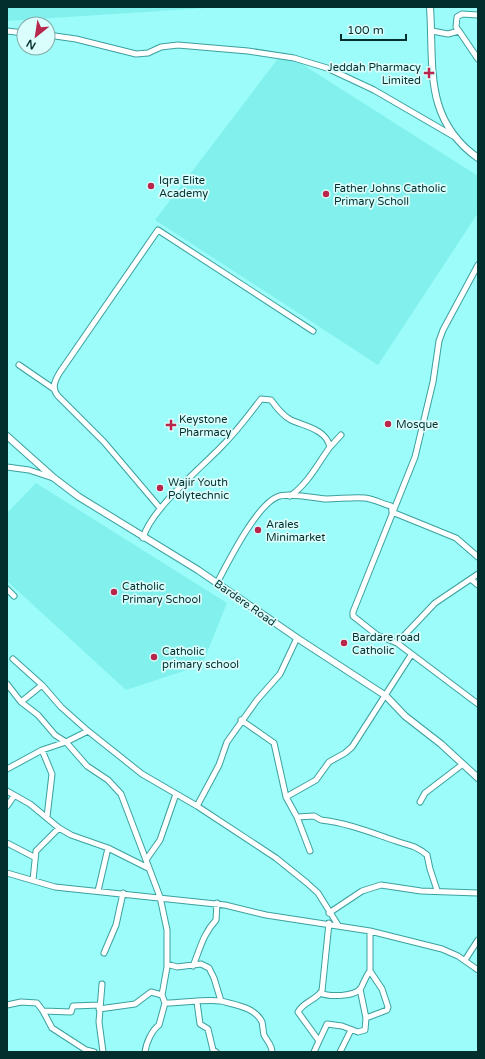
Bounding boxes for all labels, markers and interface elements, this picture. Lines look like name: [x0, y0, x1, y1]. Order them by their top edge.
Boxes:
north arrow: [16, 16, 56, 56]
scale bar: [341, 16, 406, 42]
text: 100 m: [347, 23, 384, 37]
text: N: [24, 36, 38, 52]
place label: Jeddah Pharmacy Limited: [328, 61, 421, 87]
marker: Jeddah Pharmacy Limited: [424, 68, 434, 78]
place label: Iqra Elite Academy: [159, 174, 208, 200]
marker: Iqra Elite Academy: [146, 181, 156, 191]
place label: Father Johns Catholic Primary Scholl: [334, 182, 446, 208]
marker: Father Johns Catholic Primary Scholl: [321, 189, 331, 199]
place label: Keystone Pharmacy: [179, 413, 232, 439]
place label: Mosque: [396, 418, 438, 431]
marker: Mosque: [383, 419, 393, 429]
marker: Keystone Pharmacy: [166, 420, 176, 430]
place label: Wajir Youth Polytechnic: [168, 476, 229, 502]
marker: Wajir Youth Polytechnic: [155, 483, 165, 493]
place label: Arales Minimarket: [266, 518, 326, 544]
marker: Arales Minimarket: [253, 525, 263, 535]
street label: Bardere Road: [212, 577, 278, 629]
place label: Catholic Primary School: [122, 580, 201, 606]
marker: Catholic Primary School: [109, 587, 119, 597]
place label: Bardare road Catholic: [352, 631, 420, 657]
marker: Bardare road Catholic: [339, 638, 349, 648]
place label: Catholic primary school: [162, 645, 239, 671]
marker: Catholic primary school: [149, 652, 159, 662]

